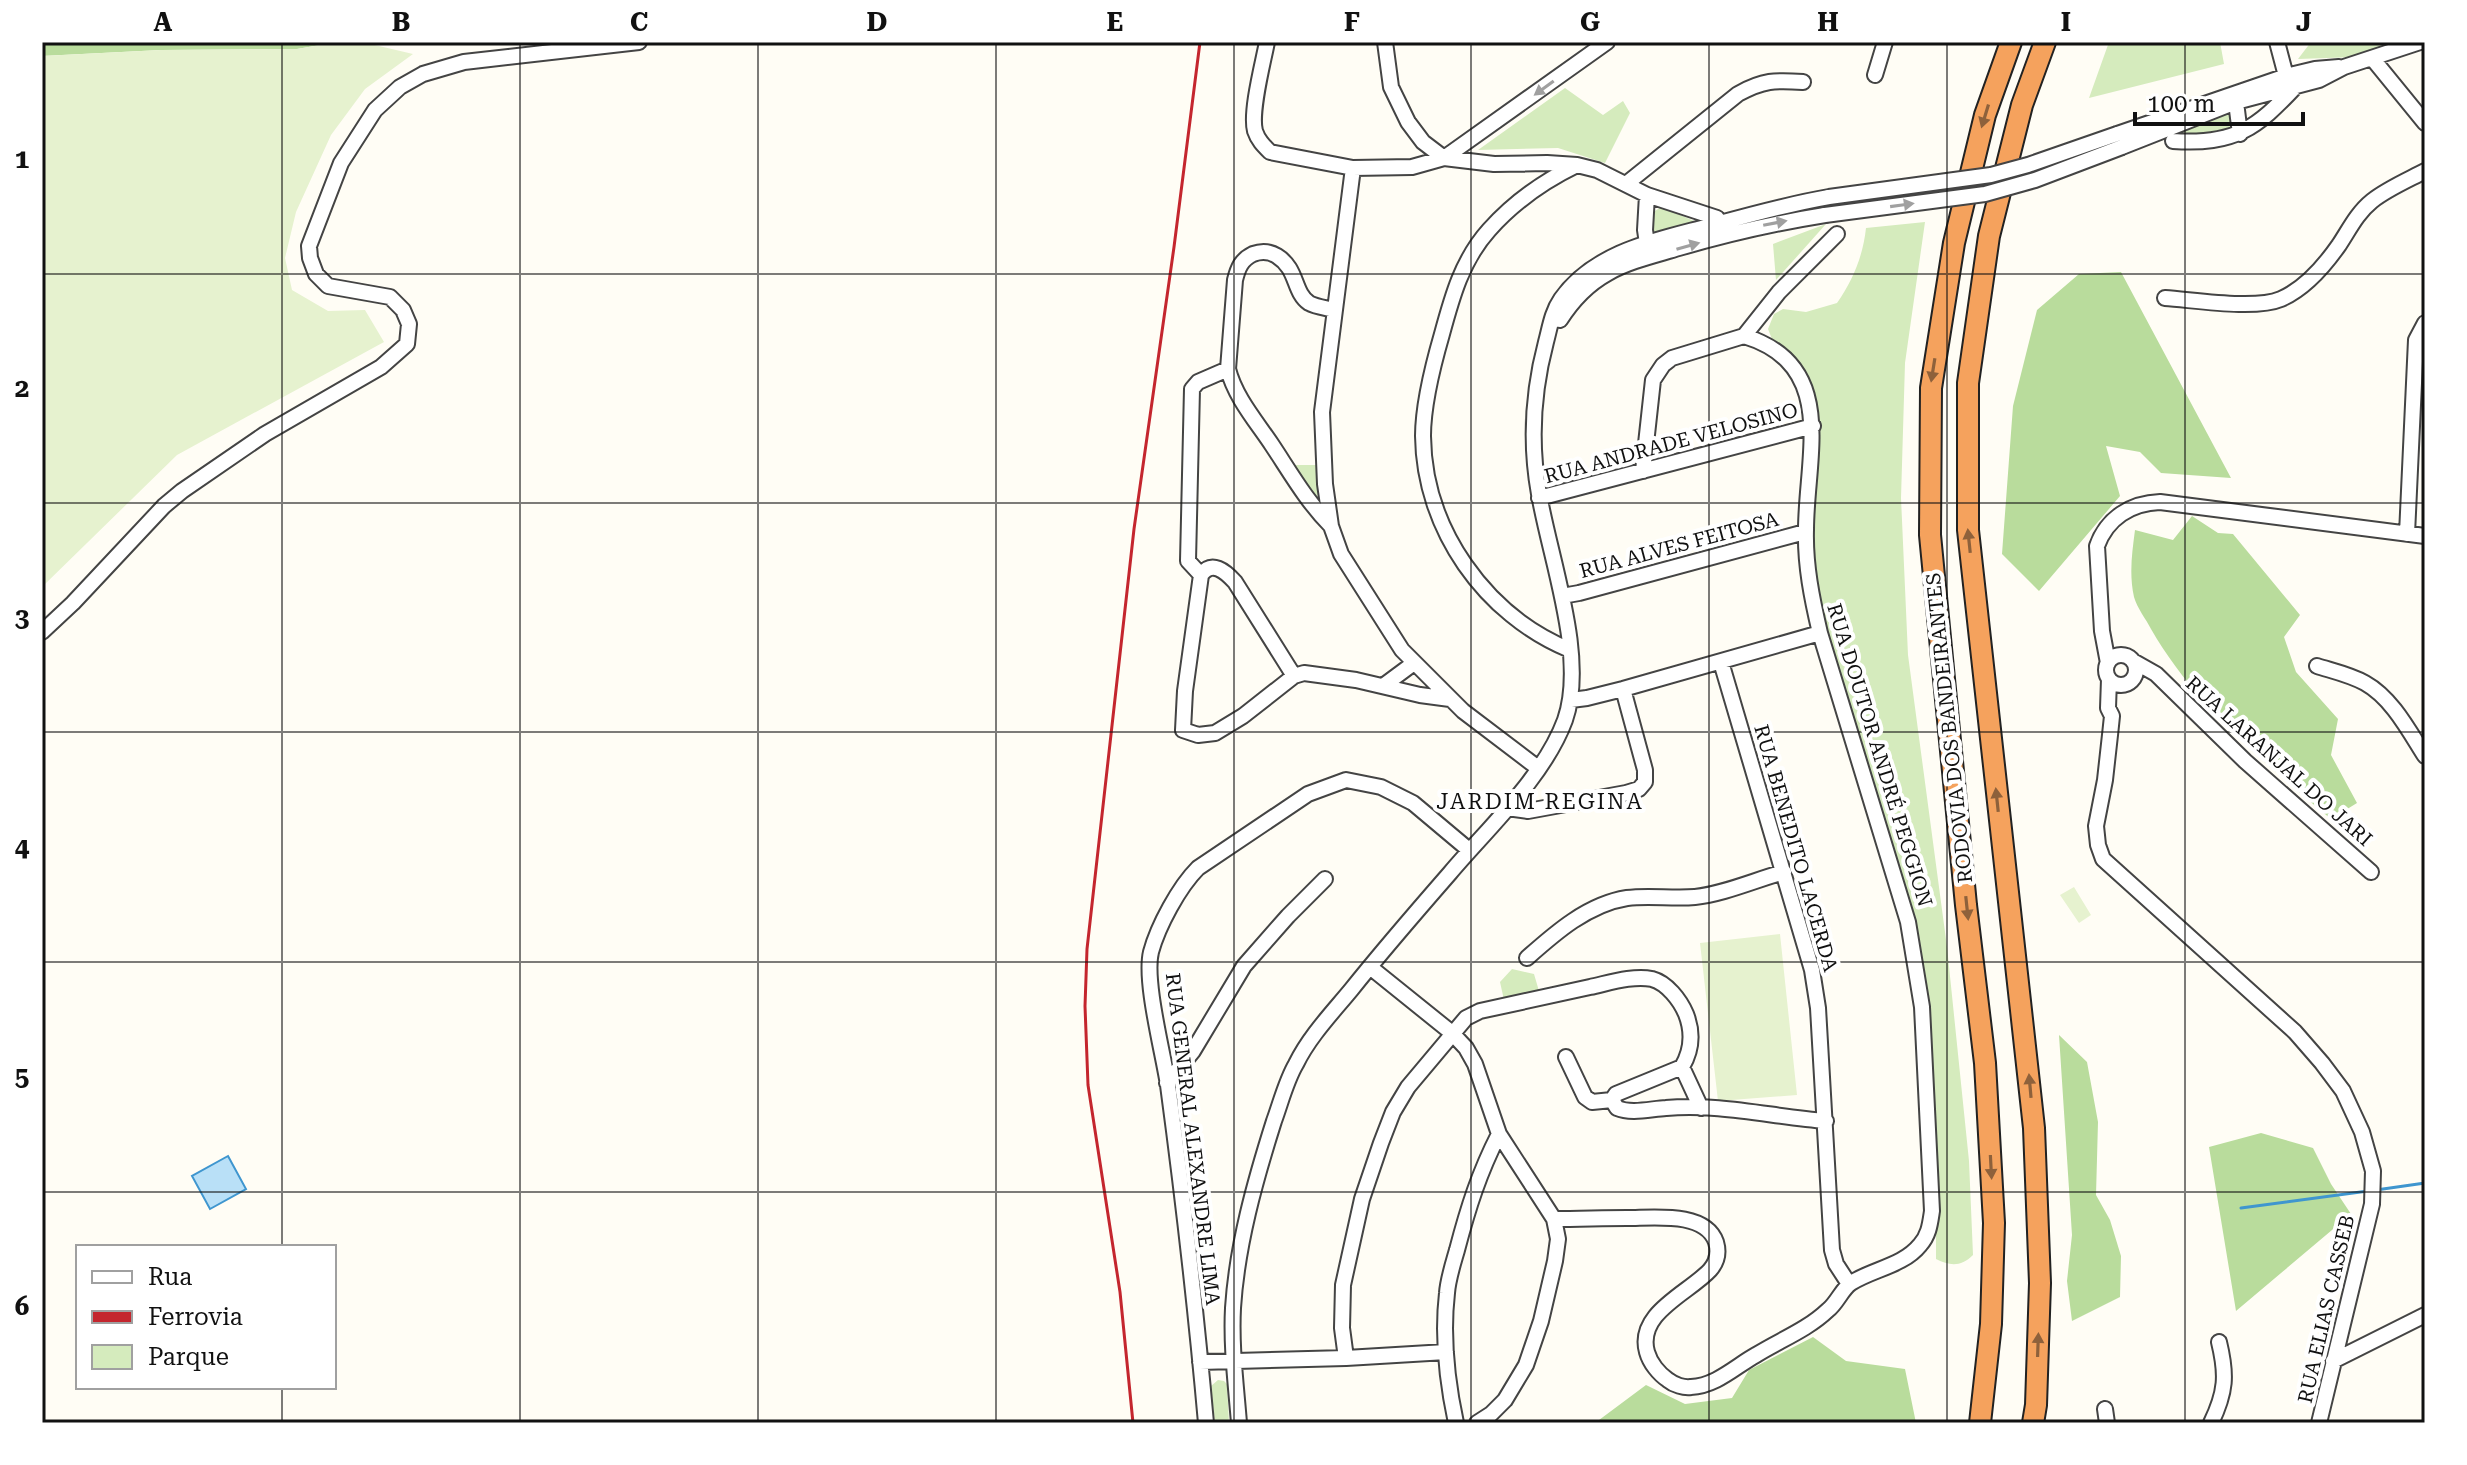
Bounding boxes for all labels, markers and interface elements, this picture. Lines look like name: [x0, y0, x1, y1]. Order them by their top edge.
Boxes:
text: A: [154, 7, 173, 37]
text: B: [392, 7, 410, 37]
text: C: [630, 7, 648, 37]
text: D: [867, 7, 887, 37]
text: E: [1107, 7, 1123, 37]
text: F: [1344, 7, 1360, 37]
text: G: [1580, 7, 1600, 37]
text: H: [1817, 7, 1839, 37]
text: I: [2061, 7, 2071, 37]
text: J: [2296, 7, 2312, 37]
scale bar: [2135, 76, 2303, 126]
one-way arrow: [1533, 80, 1554, 95]
text: 100 m: [2147, 90, 2215, 118]
one-way arrow: [1978, 104, 1991, 128]
text: 1: [15, 144, 29, 174]
one-way arrow: [1890, 198, 1915, 211]
one-way arrow: [1763, 217, 1788, 229]
one-way arrow: [1675, 239, 1700, 251]
one-way arrow: [1927, 358, 1939, 383]
text: 2: [15, 373, 29, 403]
street label: RUA ANDRADE VELOSINO: [1542, 398, 1800, 488]
street label: RUA ALVES FEITOSA: [1577, 507, 1781, 583]
one-way arrow: [1963, 528, 1976, 553]
street label: RODOVIA DOS BANDEIRANTES: [1921, 572, 1977, 884]
street label: RUA DOUTOR ANDRÉ PEGGION: [1822, 600, 1938, 910]
text: 3: [15, 603, 29, 633]
street label: RUA LARANJAL DO JARI: [2181, 671, 2377, 851]
street label: RUA BENEDITO LACERDA: [1749, 722, 1843, 974]
one-way arrow: [1990, 787, 2003, 812]
district label: JARDIM REGINA: [1436, 789, 1644, 814]
text: 4: [15, 832, 30, 862]
one-way arrow: [1960, 896, 1973, 921]
street label: RUA GENERAL ALEXANDRE LIMA: [1161, 971, 1225, 1307]
text: 5: [15, 1062, 29, 1092]
one-way arrow: [2024, 1073, 2037, 1098]
one-way arrow: [1985, 1155, 1998, 1180]
street label: RUA ELIAS CASSEB: [2293, 1213, 2359, 1405]
legend: [76, 1245, 336, 1389]
text: Rua: [148, 1263, 192, 1291]
text: 6: [15, 1291, 29, 1321]
text: Ferrovia: [148, 1303, 243, 1331]
one-way arrow: [2032, 1332, 2044, 1357]
text: Parque: [148, 1343, 229, 1371]

